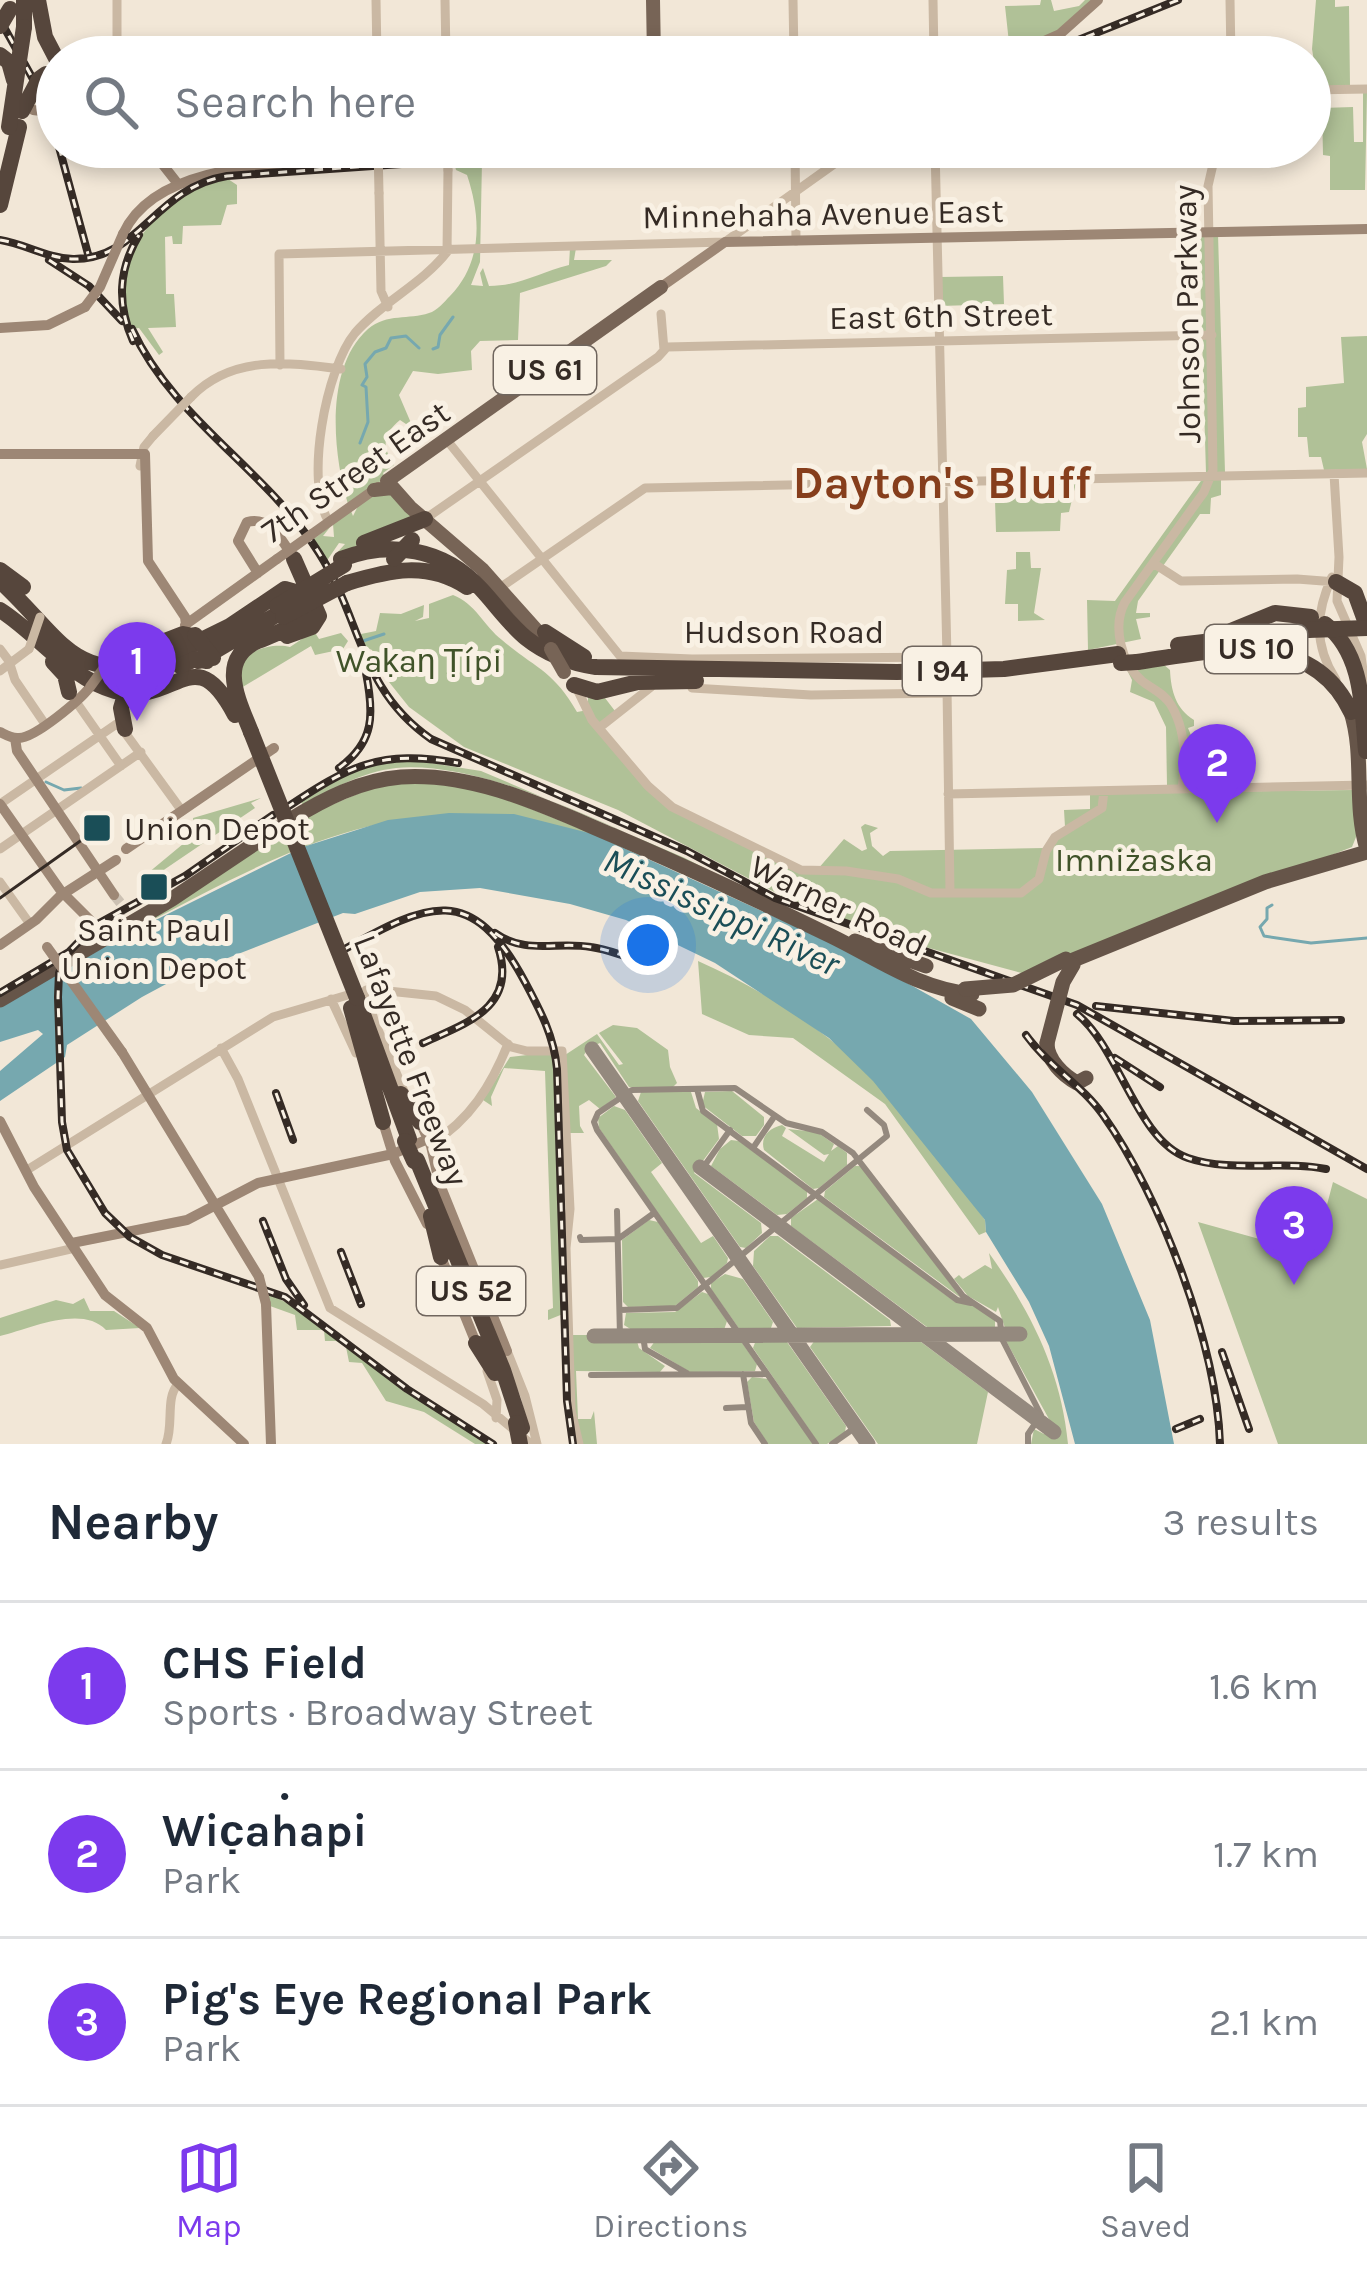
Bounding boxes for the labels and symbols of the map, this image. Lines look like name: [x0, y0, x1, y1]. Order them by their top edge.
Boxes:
street label: Johnson Parkway: [1166, 184, 1208, 444]
street label: Minnehaha Avenue East: [642, 192, 1004, 236]
street label: East 6th Street: [829, 295, 1053, 337]
road number: US 61: [494, 346, 596, 394]
street label: 7th Street East: [254, 393, 457, 551]
district label: Dayton's Bluff: [793, 457, 1092, 510]
street label: Hudson Road: [684, 613, 884, 651]
pin: 1: [98, 622, 176, 721]
road number: US 10: [1205, 625, 1307, 673]
park label: Waḳaƞ Ṭípi: [336, 642, 502, 680]
road number: I 94: [903, 647, 981, 695]
pin: 2: [1178, 724, 1256, 823]
place label: Union Depot: [124, 810, 310, 848]
marker: Union Depot: [81, 812, 113, 844]
water label: Mississippi River: [597, 839, 848, 986]
park label: Imniżaska: [1055, 841, 1213, 879]
street label: Warner Road: [744, 847, 933, 965]
marker: Saint Paul Union Depot: [138, 871, 170, 903]
place label: Saint Paul Union Depot: [61, 911, 247, 987]
your location: [618, 915, 678, 975]
street label: Lafayette Freeway: [346, 930, 476, 1191]
pin: 3: [1255, 1186, 1333, 1285]
road number: US 52: [417, 1267, 525, 1315]

